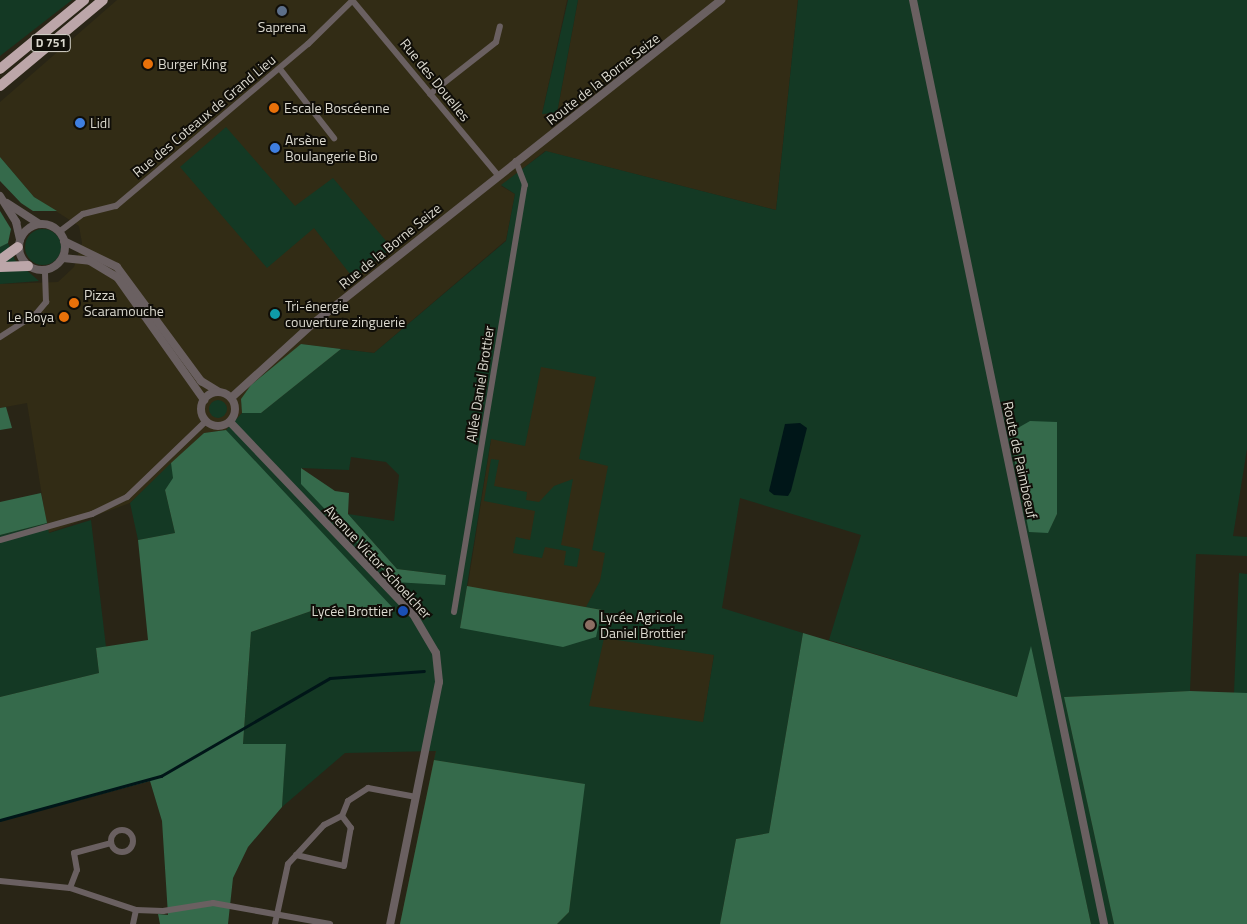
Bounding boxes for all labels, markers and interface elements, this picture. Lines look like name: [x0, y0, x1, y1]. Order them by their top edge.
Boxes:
marker: Saprena: [276, 5, 288, 17]
place label: Saprena: [258, 19, 306, 35]
street label: Route de la Borne Seize: [543, 30, 663, 128]
road number: D 751: [30, 34, 72, 52]
street label: Rue des Douelles: [397, 35, 473, 125]
street label: Rue des Coteaux de Grand Lieu: [129, 51, 279, 181]
place label: Burger King: [158, 56, 227, 72]
marker: Burger King: [142, 58, 154, 70]
place label: Escale Boscéenne: [284, 100, 390, 116]
marker: Escale Boscéenne: [268, 102, 280, 114]
place label: Lidl: [90, 115, 110, 131]
marker: Lidl: [74, 117, 86, 129]
place label: Arsène Boulangerie Bio: [285, 132, 378, 164]
marker: Arsène Boulangerie Bio: [269, 142, 281, 154]
street label: Rue de la Borne Seize: [335, 200, 445, 292]
place label: Pizza Scaramouche: [84, 287, 164, 320]
marker: Pizza Scaramouche: [68, 297, 80, 309]
place label: Tri-énergie couverture zinguerie: [285, 298, 405, 331]
marker: Tri-énergie couverture zinguerie: [269, 308, 281, 320]
place label: Le Boya: [8, 309, 54, 325]
marker: Le Boya: [58, 311, 70, 323]
street label: Allée Daniel Brottier: [463, 325, 497, 443]
street label: Route de Paimboeuf: [999, 400, 1041, 520]
street label: Avenue Victor Schoelcher: [321, 502, 435, 622]
place label: Lycée Brottier: [312, 603, 393, 619]
marker: Lycée Brottier: [397, 605, 409, 617]
place label: Lycée Agricole Daniel Brottier: [600, 609, 685, 642]
marker: Lycée Agricole Daniel Brottier: [584, 619, 596, 631]

